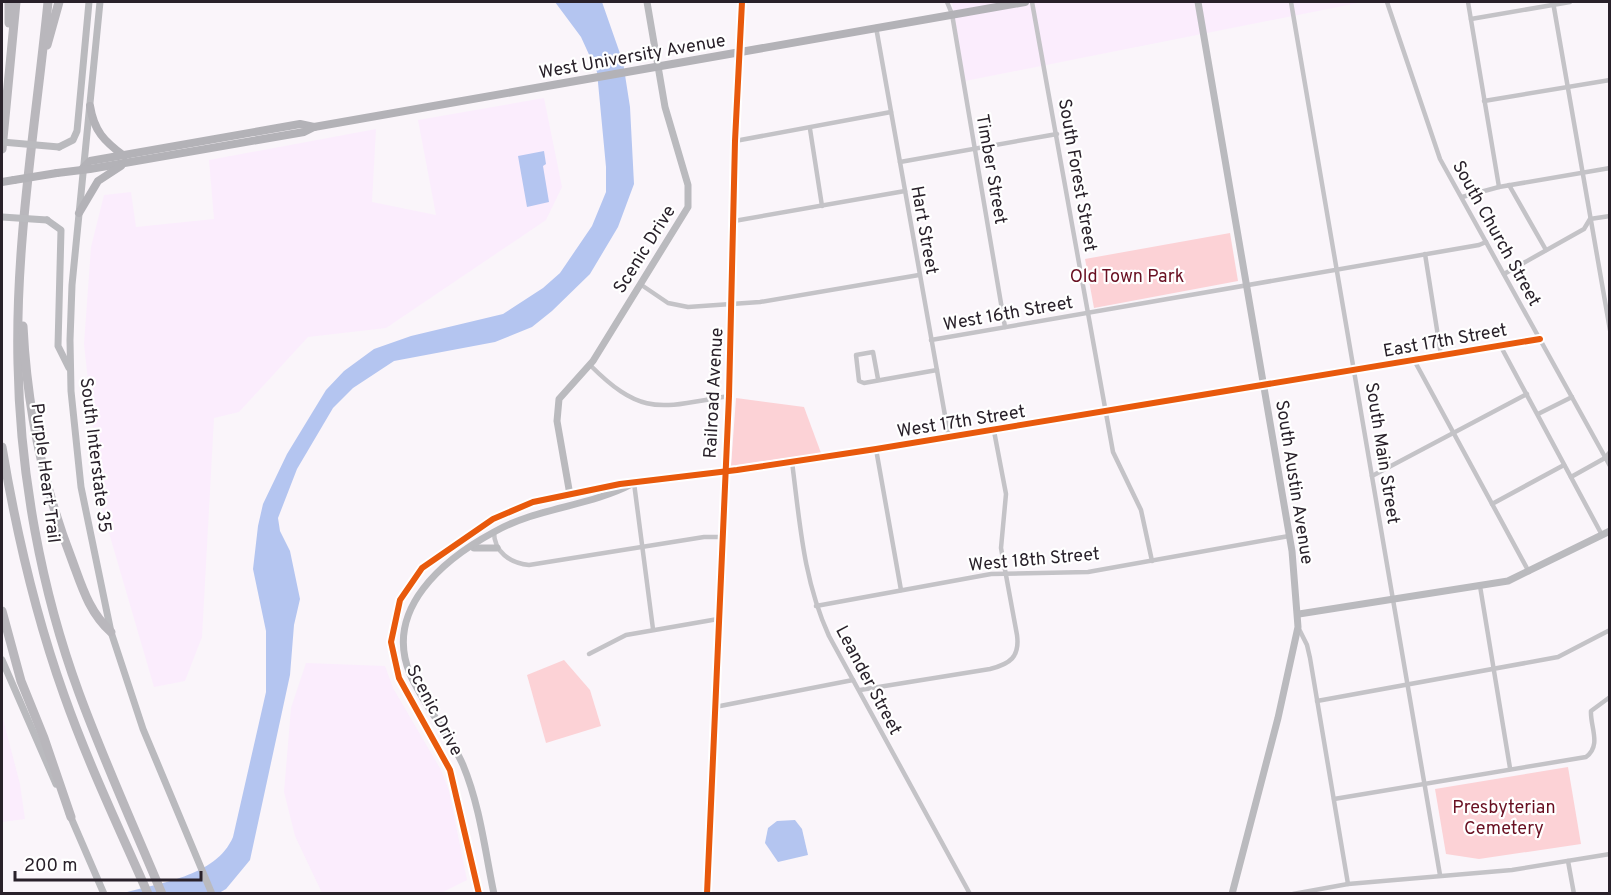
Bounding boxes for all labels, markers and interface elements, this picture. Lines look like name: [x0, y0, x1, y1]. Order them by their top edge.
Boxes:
street label: West University Avenue: [537, 30, 727, 85]
street label: South Forest Street: [1052, 97, 1101, 254]
street label: Timber Street: [970, 112, 1012, 226]
street label: South Church Street: [1446, 157, 1545, 311]
street label: Hart Street: [904, 184, 943, 276]
street label: Scenic Drive: [609, 201, 682, 298]
park label: Old Town Park: [1070, 266, 1184, 289]
street label: West 16th Street: [942, 292, 1075, 337]
street label: East 17th Street: [1382, 319, 1509, 364]
street label: Railroad Avenue: [700, 327, 729, 459]
street label: South Interstate 35: [74, 376, 115, 534]
street label: South Main Street: [1359, 381, 1404, 526]
street label: South Austin Avenue: [1269, 398, 1318, 566]
street label: West 17th Street: [896, 401, 1027, 444]
street label: Purple Heart Trail: [25, 402, 65, 545]
street label: West 18th Street: [968, 543, 1101, 578]
street label: Leander Street: [829, 622, 906, 739]
street label: Scenic Drive: [400, 661, 467, 760]
park label: Presbyterian Cemetery: [1452, 797, 1556, 841]
scale bar: [15, 844, 201, 882]
text: 200 m: [24, 855, 77, 878]

